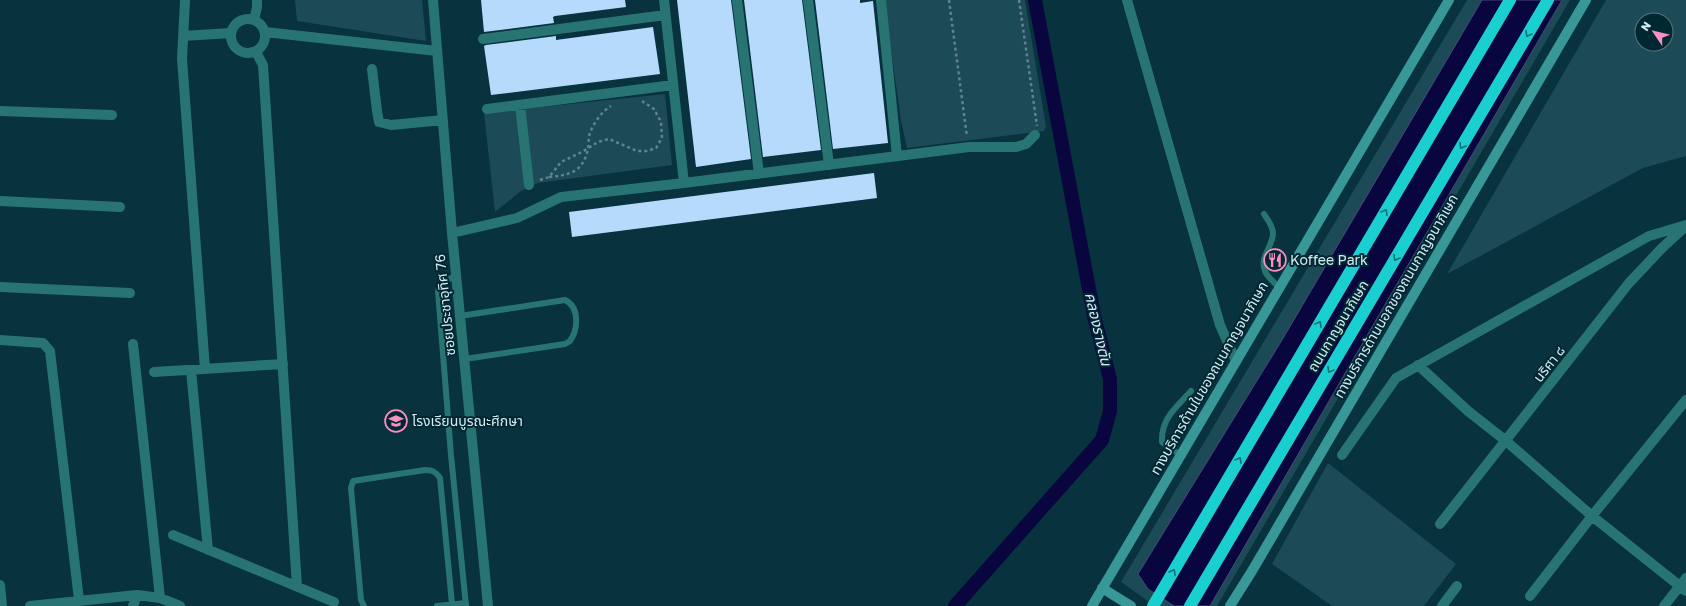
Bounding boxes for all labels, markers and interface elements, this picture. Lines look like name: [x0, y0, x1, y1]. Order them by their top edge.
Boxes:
north arrow: [1634, 12, 1674, 52]
text: N: [1638, 19, 1653, 33]
one-way arrow: [1525, 30, 1532, 37]
one-way arrow: [1459, 142, 1466, 149]
street label: ทางบริการด้านนอกของถนนกาญจนาภิเษก: [1330, 191, 1462, 401]
one-way arrow: [1380, 209, 1387, 216]
restaurant icon: Koffee Park: [1262, 247, 1288, 273]
place label: Koffee Park: [1290, 251, 1368, 268]
street label: ซอยประชาอุทิศ 76: [431, 253, 459, 357]
one-way arrow: [1393, 254, 1400, 261]
street label: ถนนกาญจนาภิเษก: [1304, 277, 1372, 375]
street label: ทางบริการด้านในของถนนกาญจนาภิเษก: [1146, 278, 1271, 477]
water label: คลองรางตัน: [1082, 290, 1116, 368]
one-way arrow: [1314, 321, 1322, 328]
street label: นริศา ๘: [1529, 342, 1568, 385]
one-way arrow: [1327, 366, 1334, 373]
school or university icon: โรงเรียนบูรณะศึกษา: [383, 408, 409, 434]
place label: โรงเรียนบูรณะศึกษา: [412, 412, 523, 430]
one-way arrow: [1234, 457, 1241, 464]
one-way arrow: [1168, 569, 1175, 576]

